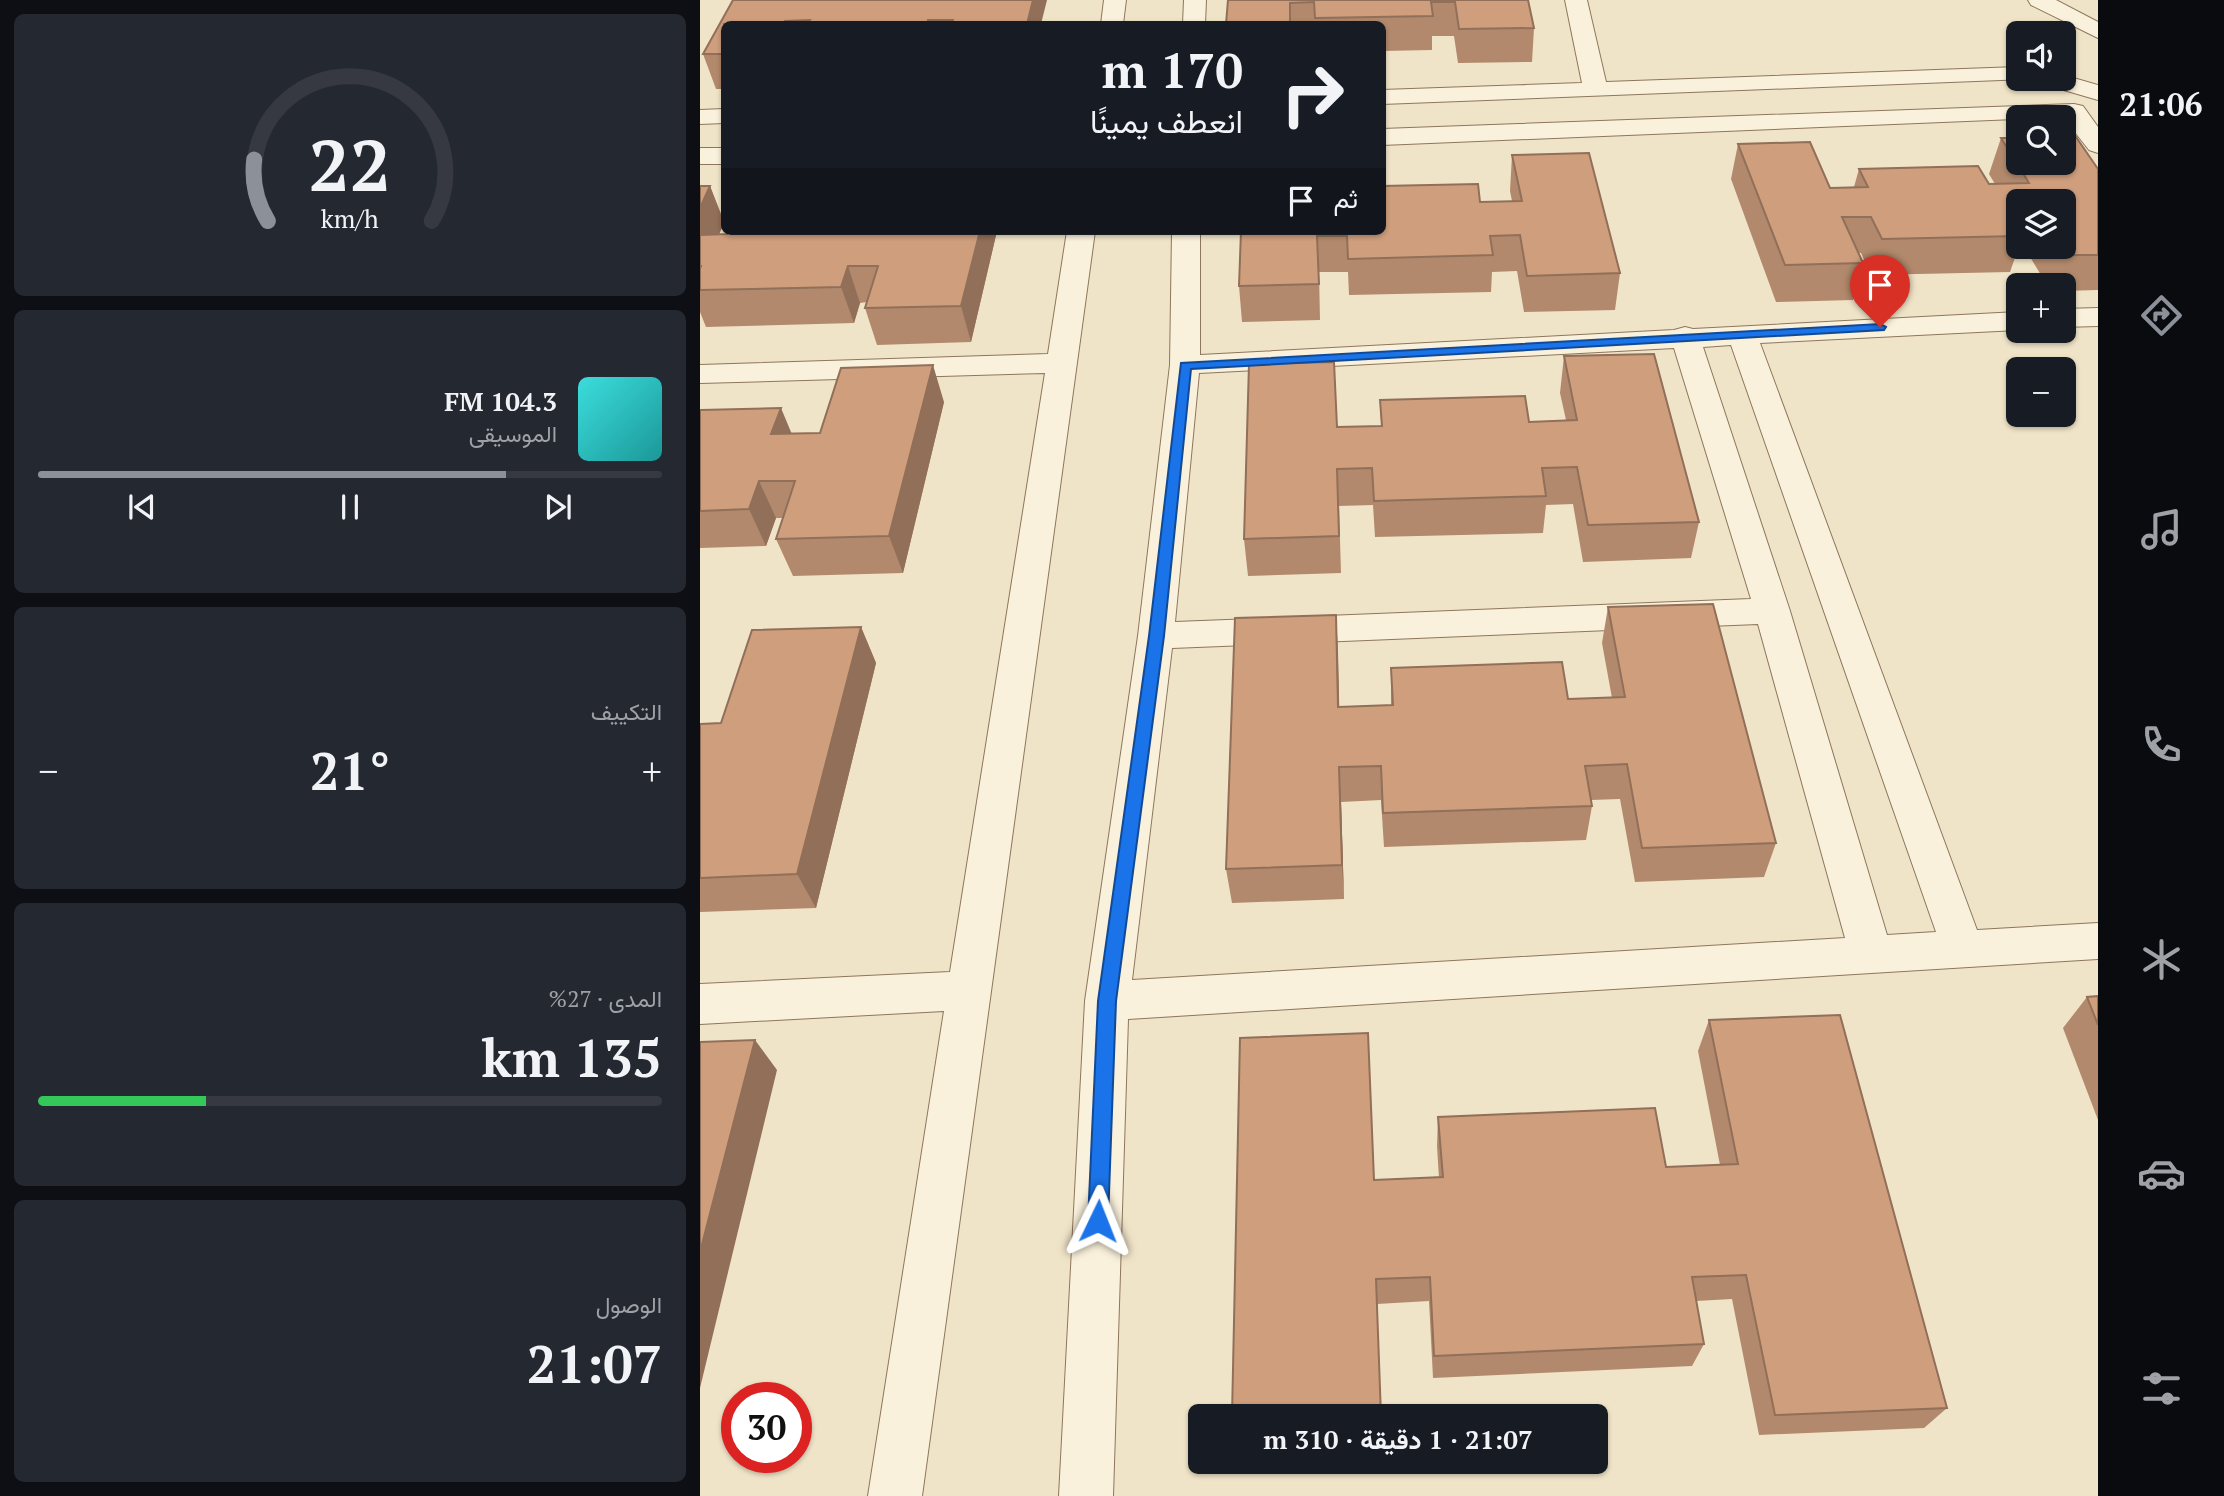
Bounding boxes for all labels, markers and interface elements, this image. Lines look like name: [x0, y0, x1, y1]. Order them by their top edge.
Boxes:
map controls: [2006, 21, 2076, 427]
button: sound: [2006, 21, 2076, 91]
text: 170 m: [1101, 37, 1243, 102]
icon: right: [1267, 49, 1358, 140]
text: 21:06: [2119, 83, 2203, 125]
text: انعطف يمينًا: [1090, 100, 1243, 142]
button: search: [2006, 105, 2076, 175]
text: 22: [309, 116, 391, 213]
text: ثم: [1334, 181, 1358, 215]
icon: arrive: [1282, 182, 1320, 220]
button: layers: [2006, 189, 2076, 259]
text: km/h: [321, 202, 379, 235]
pin: [1850, 255, 1910, 327]
icon: arrive: [1861, 266, 1899, 304]
button: +: [2006, 273, 2076, 343]
icon: directions: [2137, 291, 2186, 340]
button: −: [2006, 357, 2076, 427]
text: 104.3 FM: [444, 384, 557, 418]
text: الموسيقى: [469, 418, 557, 449]
icon: previous: [123, 488, 161, 526]
icon: pause: [331, 488, 369, 526]
icon: next: [539, 488, 577, 526]
icon: music: [2137, 505, 2186, 554]
text: التكييف: [591, 696, 662, 727]
icon: phone: [2137, 720, 2186, 769]
text: 21°: [310, 736, 390, 805]
text: −: [38, 746, 58, 796]
text: +: [642, 746, 662, 796]
icon: climate: [2137, 935, 2186, 984]
text: المدى · 27%: [549, 983, 662, 1014]
text: 135 km: [481, 1023, 662, 1092]
icon: car: [2137, 1149, 2186, 1198]
position arrow: [1061, 1184, 1135, 1258]
text: الوصول: [596, 1289, 662, 1320]
text: 21:07: [527, 1329, 662, 1398]
icon: filters: [2137, 1364, 2186, 1413]
speed limit sign: 30: [721, 1382, 812, 1473]
text: 21:07 · 1 دقيقة · 310 m: [1263, 1422, 1533, 1456]

